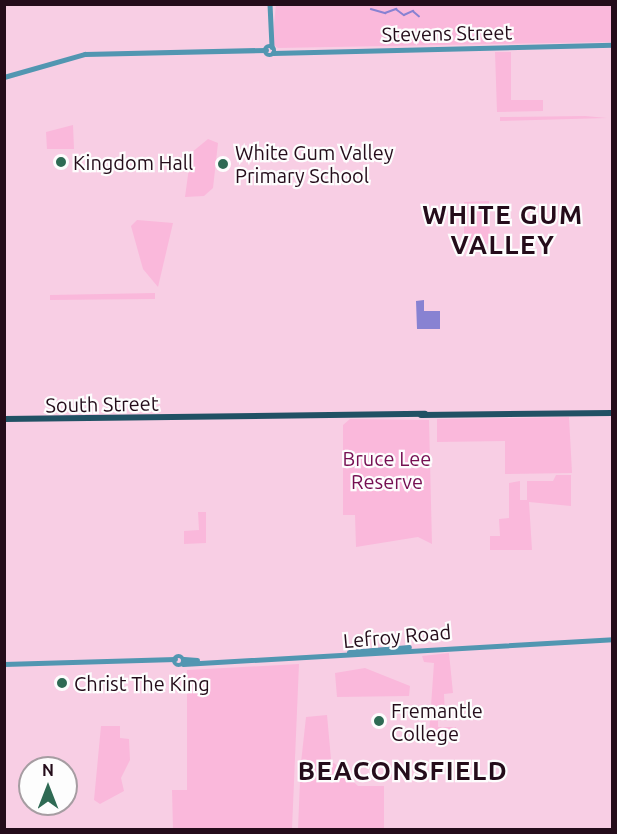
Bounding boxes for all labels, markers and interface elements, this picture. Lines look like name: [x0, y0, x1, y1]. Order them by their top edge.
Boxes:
street label: Stevens Street: [381, 20, 513, 46]
place label: White Gum Valley Primary School: [235, 140, 394, 187]
place label: Kingdom Hall: [73, 150, 193, 174]
marker: Kingdom Hall: [54, 155, 68, 169]
marker: White Gum Valley Primary School: [216, 157, 230, 171]
district label: WHITE GUM VALLEY: [422, 199, 584, 260]
street label: South Street: [45, 391, 159, 417]
park label: Bruce Lee Reserve: [343, 446, 431, 493]
street label: Lefroy Road: [342, 619, 452, 653]
place label: Christ The King: [74, 671, 210, 695]
marker: Christ The King: [55, 676, 69, 690]
place label: Fremantle College: [391, 698, 483, 745]
marker: Fremantle College: [372, 714, 386, 728]
district label: BEACONSFIELD: [298, 755, 508, 787]
north arrow: [18, 756, 78, 816]
text: N: [42, 761, 54, 779]

